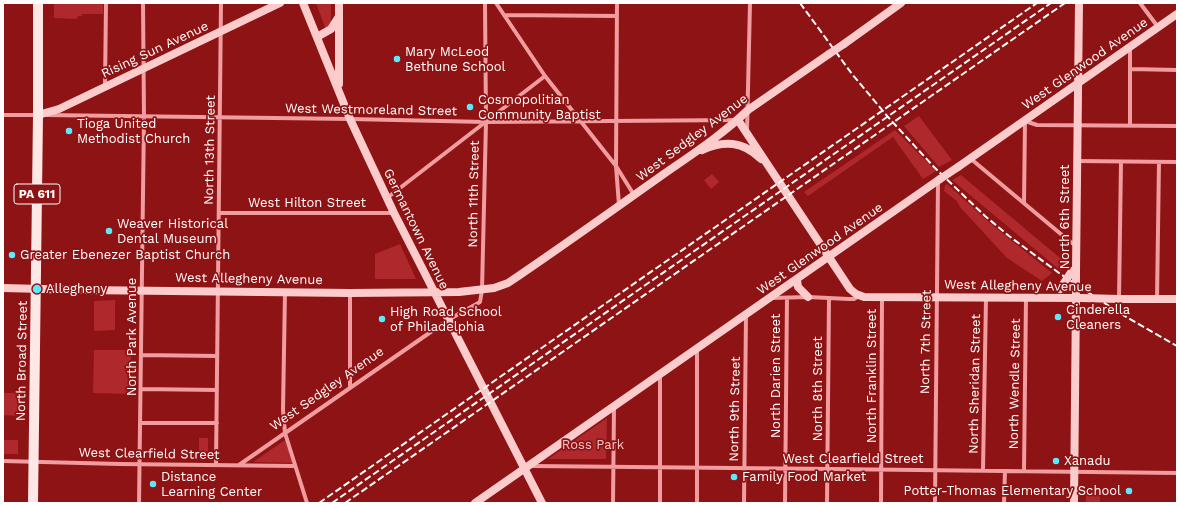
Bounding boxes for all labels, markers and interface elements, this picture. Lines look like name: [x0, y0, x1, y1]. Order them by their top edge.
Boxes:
street label: West Glenwood Avenue: [1019, 15, 1151, 113]
street label: Rising Sun Avenue: [99, 18, 211, 82]
place label: Mary McLeod Bethune School: [405, 44, 506, 75]
marker: Mary McLeod Bethune School: [392, 54, 402, 64]
street label: West Sedgley Avenue: [633, 91, 751, 185]
place label: Cosmopolitian Community Baptist: [478, 92, 601, 123]
street label: North 13th Street: [201, 95, 219, 205]
street label: West Westmoreland Street: [285, 101, 457, 119]
marker: Cosmopolitian Community Baptist: [465, 102, 475, 112]
place label: Tioga United Methodist Church: [77, 116, 190, 147]
marker: Tioga United Methodist Church: [64, 126, 74, 136]
street label: North 11th Street: [465, 140, 483, 248]
street label: North 6th Street: [1057, 164, 1073, 270]
street label: Germantown Avenue: [380, 166, 452, 292]
road number: PA 611: [14, 184, 60, 204]
street label: West Hilton Street: [248, 195, 366, 211]
street label: West Glenwood Avenue: [754, 200, 886, 298]
place label: Weaver Historical Dental Museum: [117, 216, 228, 247]
marker: Weaver Historical Dental Museum: [104, 226, 114, 236]
place label: Greater Ebenezer Baptist Church: [20, 247, 230, 263]
marker: Greater Ebenezer Baptist Church: [7, 250, 17, 260]
street label: West Allegheny Avenue: [175, 270, 323, 288]
street label: West Allegheny Avenue: [944, 277, 1092, 295]
street label: North Park Avenue: [124, 278, 140, 396]
place label: Allegheny: [46, 281, 107, 297]
marker: Allegheny: [31, 283, 43, 295]
street label: North 7th Street: [917, 290, 935, 394]
street label: North Broad Street: [13, 301, 31, 421]
place label: Cinderella Cleaners: [1066, 302, 1130, 333]
place label: High Road School of Philadelphia: [390, 304, 502, 335]
street label: North Franklin Street: [864, 309, 880, 443]
marker: Cinderella Cleaners: [1053, 312, 1063, 322]
marker: High Road School of Philadelphia: [377, 314, 387, 324]
street label: North Darien Street: [768, 314, 784, 438]
street label: North Sheridan Street: [966, 314, 984, 454]
street label: North Wendle Street: [1006, 318, 1024, 450]
street label: North 8th Street: [810, 336, 826, 442]
street label: West Sedgley Avenue: [267, 344, 387, 434]
street label: North 9th Street: [726, 356, 744, 462]
park label: Ross Park: [562, 437, 624, 453]
street label: West Clearfield Street: [78, 445, 220, 463]
street label: West Clearfield Street: [782, 451, 924, 467]
place label: Xanadu: [1064, 453, 1111, 469]
marker: Xanadu: [1051, 456, 1061, 466]
place label: Distance Learning Center: [161, 469, 262, 500]
place label: Family Food Market: [742, 469, 866, 485]
marker: Family Food Market: [729, 472, 739, 482]
marker: Distance Learning Center: [148, 479, 158, 489]
place label: Potter-Thomas Elementary School: [904, 483, 1121, 499]
marker: Potter-Thomas Elementary School: [1124, 486, 1134, 496]

